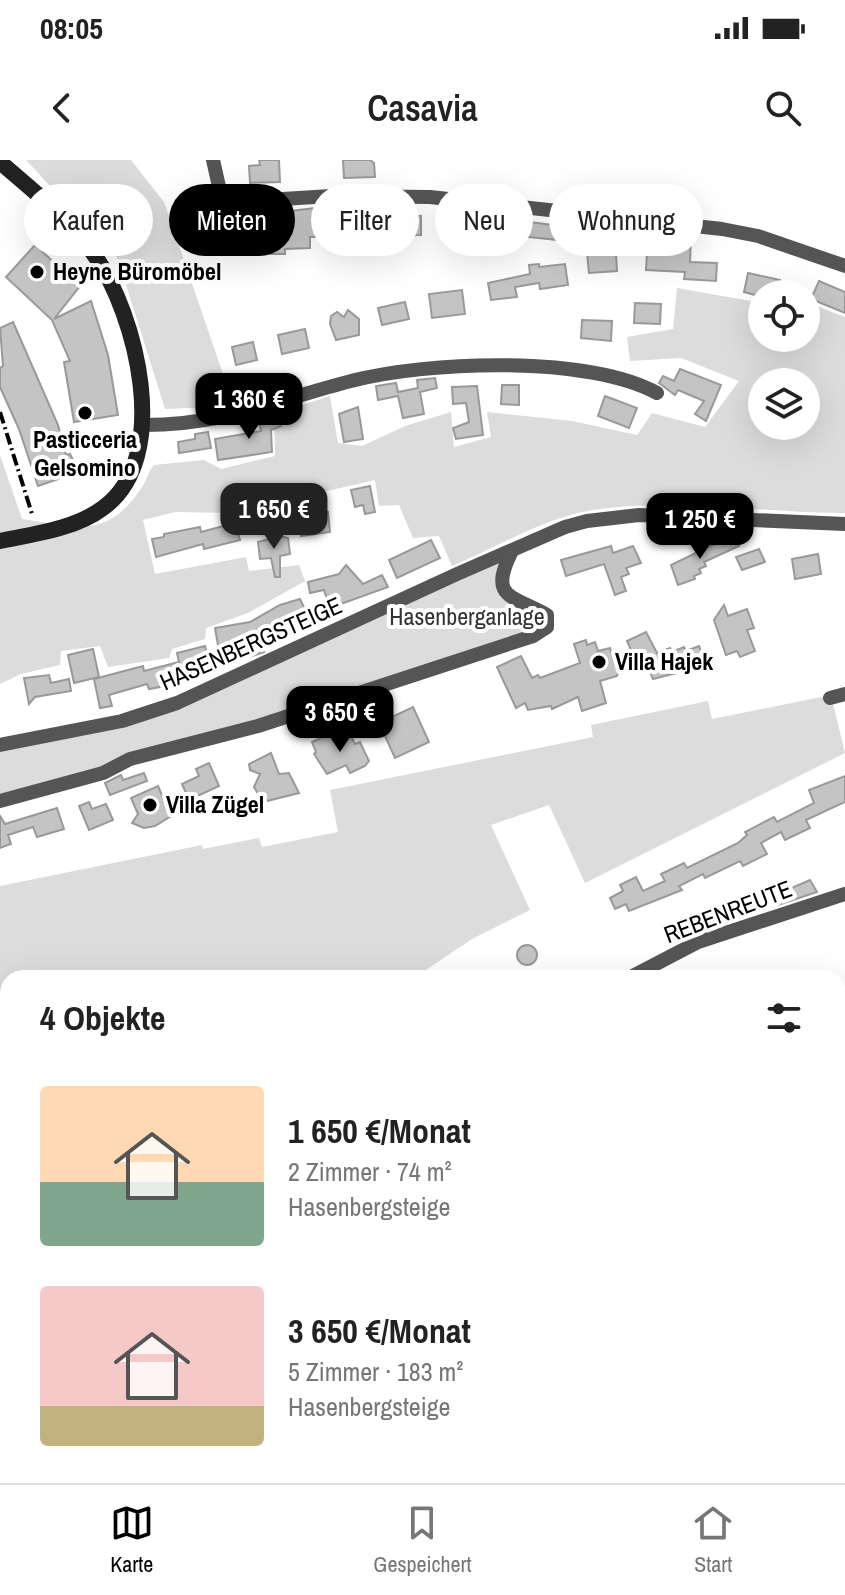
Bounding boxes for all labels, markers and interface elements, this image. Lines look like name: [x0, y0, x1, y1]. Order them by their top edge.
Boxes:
text: 08:05: [40, 8, 103, 48]
text: Casavia: [367, 84, 478, 132]
icon: back: [40, 86, 84, 130]
icon: search: [761, 86, 805, 130]
chip: Kaufen: [24, 184, 153, 256]
chip: Mieten: [169, 184, 295, 256]
chip: Filter: [311, 184, 419, 256]
chip: Neu: [435, 184, 533, 256]
chip: Wohnung: [549, 184, 703, 256]
place label: Heyne Büromöbel: [53, 255, 221, 287]
marker: Heyne Büromöbel: [28, 263, 46, 281]
map controls: [748, 280, 820, 440]
button: locate: [748, 280, 820, 352]
button: layers: [748, 368, 820, 440]
pin: 1 360 €: [175, 373, 323, 441]
text: 1 360 €: [213, 381, 285, 416]
marker: Pasticceria Gelsomino: [76, 404, 94, 422]
place label: Pasticceria Gelsomino: [33, 423, 137, 483]
pin: 1 650 €: [200, 483, 348, 551]
text: 1 650 €: [238, 491, 310, 526]
pin: 1 250 €: [626, 493, 774, 561]
text: 1 250 €: [664, 501, 736, 536]
street label: HASENBERGSTEIGE: [155, 589, 347, 698]
park label: Hasenberganlage: [389, 600, 545, 632]
place label: Villa Hajek: [615, 645, 713, 677]
marker: Villa Hajek: [590, 653, 608, 671]
pin: 3 650 €: [266, 686, 414, 754]
text: 3 650 €: [304, 694, 376, 729]
place label: Villa Zügel: [166, 788, 264, 820]
marker: Villa Zügel: [141, 796, 159, 814]
street label: REBENREUTE: [659, 872, 796, 950]
text: 4 Objekte: [40, 995, 166, 1041]
icon: filters: [762, 996, 806, 1040]
text: 1 650 €/Monat: [288, 1108, 471, 1154]
icon: home: [104, 1118, 200, 1214]
text: 2 Zimmer · 74 m²: [288, 1154, 452, 1189]
text: Hasenbergsteige: [288, 1189, 450, 1224]
text: 3 650 €/Monat: [288, 1308, 471, 1354]
icon: home: [104, 1318, 200, 1414]
text: 5 Zimmer · 183 m²: [288, 1354, 463, 1389]
text: Hasenbergsteige: [288, 1389, 450, 1424]
tab: Karte: [110, 1501, 154, 1579]
tab: Gespeichert: [373, 1501, 472, 1579]
tab: Start: [691, 1501, 735, 1579]

